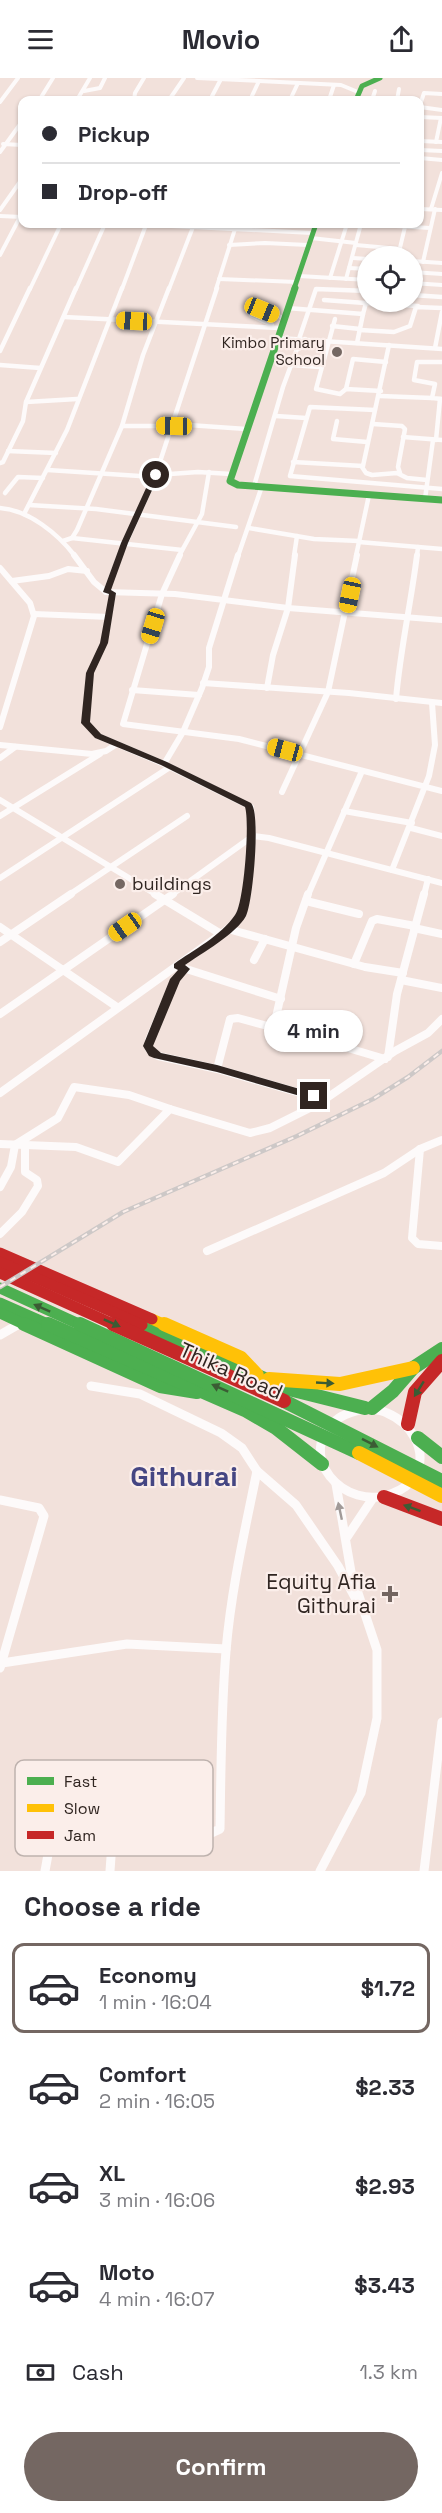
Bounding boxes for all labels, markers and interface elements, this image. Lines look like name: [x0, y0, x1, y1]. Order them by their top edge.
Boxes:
text: Movio: [182, 22, 260, 57]
icon: menu: [24, 23, 57, 56]
icon: share: [385, 23, 418, 56]
text: Pickup: [78, 120, 150, 148]
text: Drop-off: [78, 178, 168, 206]
map controls: [357, 246, 423, 312]
button: locate: [357, 246, 423, 312]
car: [242, 295, 282, 325]
car: [116, 311, 152, 331]
place label: Kimbo Primary School: [222, 333, 325, 369]
marker: Kimbo Primary School: [330, 345, 344, 359]
car: [156, 417, 192, 435]
route start: [142, 461, 169, 488]
car: [337, 576, 363, 614]
car: [139, 606, 167, 646]
car: [265, 737, 305, 763]
place label: buildings: [132, 872, 212, 895]
marker: buildings: [113, 877, 127, 891]
car: [105, 909, 145, 945]
callout: 4 min: [264, 1009, 364, 1051]
text: 4 min: [287, 1018, 340, 1044]
route end: [300, 1082, 327, 1109]
one-way arrow: [33, 1303, 50, 1312]
one-way arrow: [103, 1319, 121, 1328]
street label: Thika Road: [175, 1336, 287, 1405]
one-way arrow: [316, 1378, 335, 1387]
one-way arrow: [413, 1381, 424, 1397]
one-way arrow: [211, 1383, 228, 1392]
one-way arrow: [362, 1438, 379, 1448]
district label: Githurai: [130, 1458, 238, 1494]
one-way arrow: [335, 1501, 344, 1520]
one-way arrow: [403, 1502, 421, 1512]
place label: Equity Afia Githurai: [266, 1568, 376, 1619]
marker: Equity Afia Githurai: [381, 1585, 399, 1603]
legend: [15, 1760, 213, 1856]
text: Fast: [64, 1771, 97, 1792]
text: Slow: [64, 1798, 100, 1819]
text: Jam: [64, 1825, 96, 1846]
text: Choose a ride: [24, 1889, 201, 1924]
icon: car: [27, 1961, 81, 2015]
text: Economy: [99, 1961, 197, 1989]
text: $1.72: [361, 1974, 415, 2002]
text: 1 min · 16:04: [99, 1989, 212, 2015]
icon: car: [27, 2060, 81, 2114]
text: Comfort: [99, 2060, 187, 2088]
text: $2.33: [355, 2073, 415, 2101]
text: 2 min · 16:05: [99, 2088, 215, 2114]
icon: car: [27, 2159, 81, 2213]
text: XL: [99, 2159, 125, 2187]
text: $2.93: [355, 2172, 415, 2200]
text: 3 min · 16:06: [99, 2187, 215, 2213]
icon: car: [27, 2258, 81, 2312]
text: Moto: [99, 2258, 155, 2286]
text: $3.43: [354, 2271, 415, 2299]
text: 4 min · 16:07: [99, 2286, 214, 2312]
icon: cash: [24, 2356, 57, 2389]
text: Cash: [72, 2358, 124, 2386]
text: 1.3 km: [359, 2359, 418, 2385]
button: Confirm: [24, 2432, 418, 2501]

